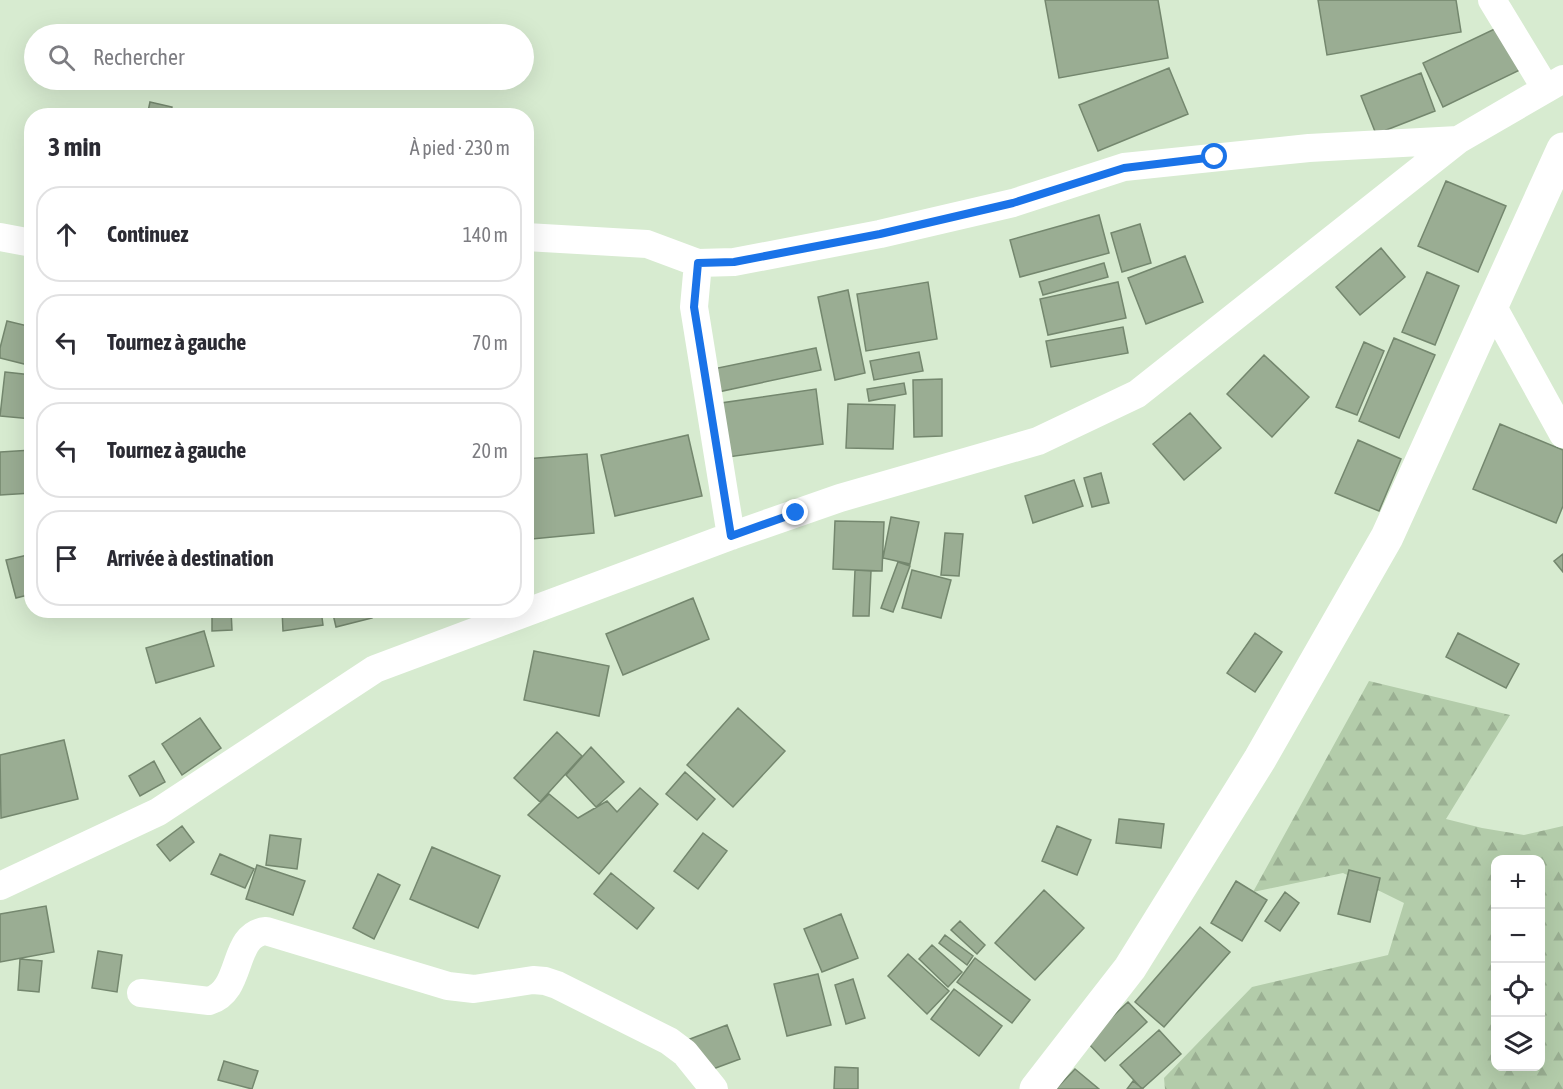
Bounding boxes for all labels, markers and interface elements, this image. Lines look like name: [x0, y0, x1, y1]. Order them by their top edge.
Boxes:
search box: [24, 24, 534, 90]
icon: search: [45, 41, 78, 74]
text: Rechercher: [93, 44, 184, 70]
text: 3 min: [48, 132, 101, 162]
text: À pied · 230 m: [410, 136, 510, 159]
route start: [1201, 143, 1227, 169]
icon: ahead: [50, 218, 83, 251]
text: Continuez: [107, 221, 189, 247]
text: 140 m: [463, 223, 508, 246]
icon: left: [50, 326, 83, 359]
text: Tournez à gauche: [107, 329, 246, 355]
text: 70 m: [472, 331, 508, 354]
icon: left: [50, 434, 83, 467]
text: Tournez à gauche: [107, 437, 246, 463]
text: 20 m: [472, 439, 508, 462]
route end: [782, 499, 808, 525]
icon: arrive: [50, 542, 83, 575]
text: Arrivée à destination: [107, 545, 274, 571]
map controls: [1491, 855, 1545, 1071]
button: +: [1491, 855, 1545, 909]
button: −: [1491, 909, 1545, 963]
button: locate: [1491, 963, 1545, 1017]
button: layers: [1491, 1017, 1545, 1071]

